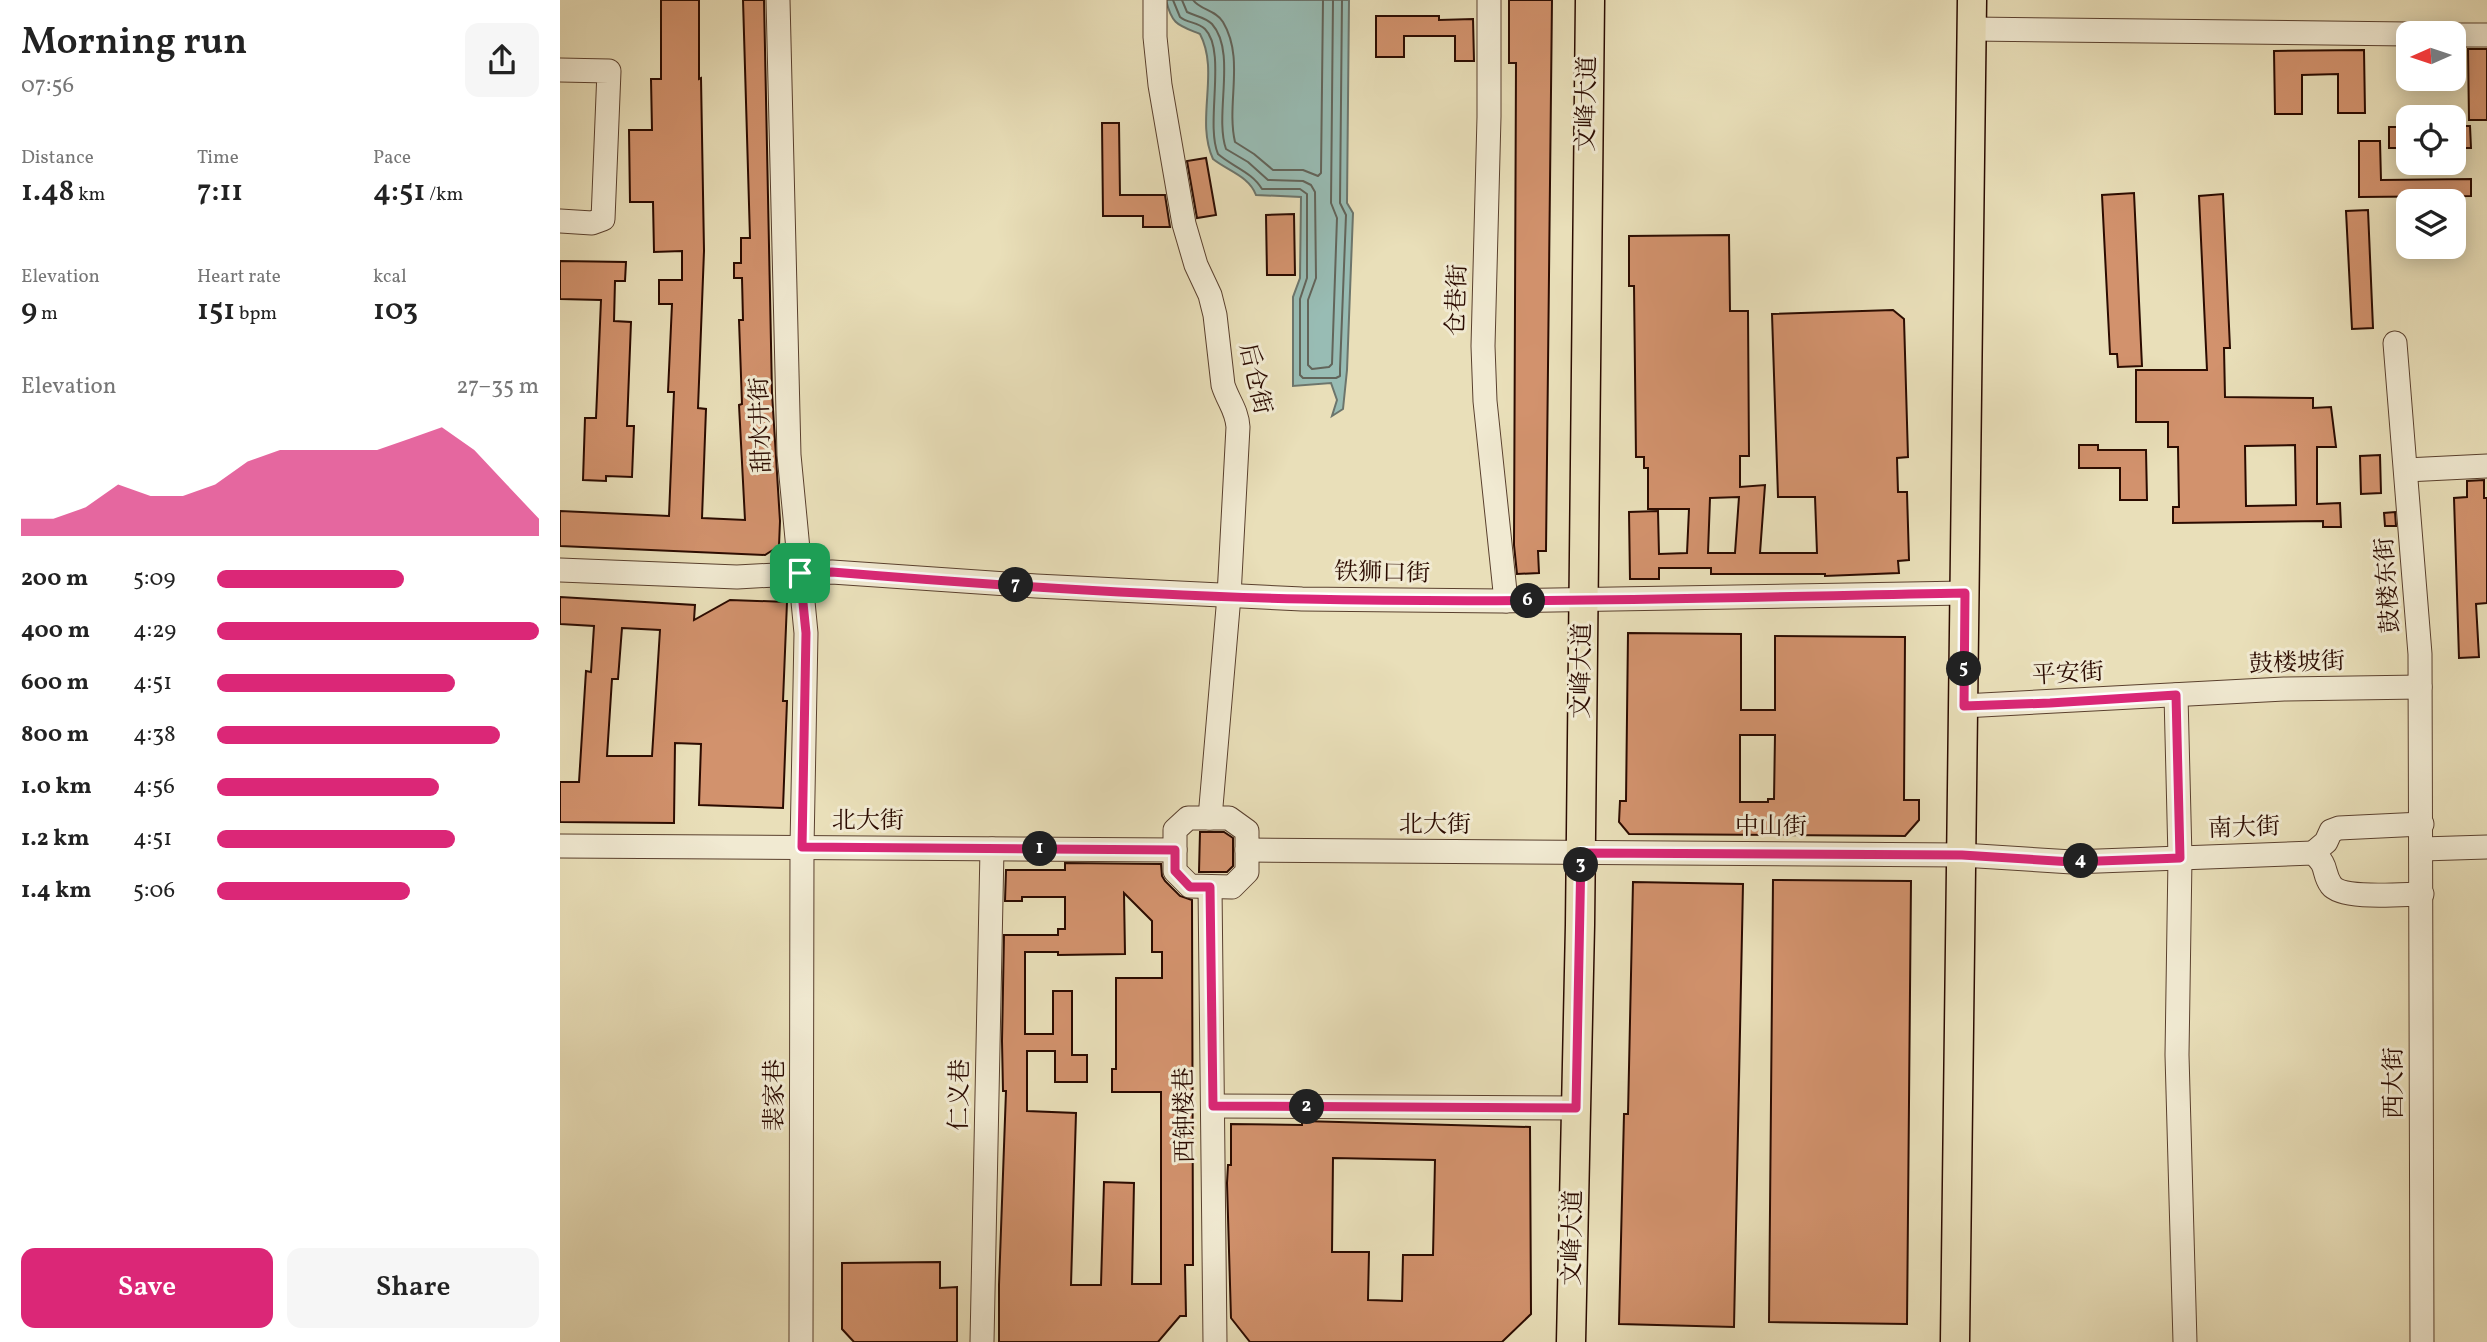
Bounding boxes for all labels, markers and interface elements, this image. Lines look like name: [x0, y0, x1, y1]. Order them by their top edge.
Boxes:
text: Morning run: [21, 17, 247, 70]
north arrow: [2396, 21, 2466, 91]
map controls: [2396, 21, 2466, 259]
button: share: [465, 23, 539, 97]
street label: 文峰大道: [1570, 56, 1606, 152]
text: 07:56: [21, 70, 74, 102]
button: locate: [2396, 105, 2466, 175]
text: Distance: [21, 145, 94, 171]
text: Time: [197, 145, 239, 171]
text: Pace: [373, 145, 411, 171]
text: 1.48: [21, 171, 74, 213]
text: 7:11: [197, 171, 243, 213]
text: 4:51: [373, 171, 425, 213]
text: km: [74, 182, 105, 208]
text: /km: [425, 182, 463, 208]
button: layers: [2396, 189, 2466, 259]
street label: 仓巷街: [1440, 263, 1476, 337]
text: Elevation: [21, 264, 100, 290]
text: Heart rate: [197, 264, 281, 290]
text: kcal: [373, 264, 407, 290]
text: 9: [21, 290, 37, 332]
text: 151: [197, 290, 235, 332]
text: 103: [373, 290, 418, 332]
text: m: [37, 301, 58, 327]
text: bpm: [235, 301, 277, 327]
street label: 后仓街: [1229, 340, 1279, 418]
text: Elevation: [21, 371, 117, 403]
text: 27–35 m: [456, 371, 539, 403]
street label: 甜水井街: [743, 376, 781, 474]
street label: 鼓楼东街: [2369, 536, 2409, 634]
pin: [770, 543, 830, 603]
icon: arrive: [781, 554, 819, 592]
street label: 铁狮口街: [1334, 556, 1430, 592]
text: 200 m: [21, 563, 88, 595]
text: 5:09: [133, 563, 175, 595]
pin: 7: [998, 568, 1034, 602]
text: 7: [1011, 571, 1020, 597]
pin: 6: [1510, 584, 1546, 618]
text: 6: [1522, 587, 1533, 613]
text: 400 m: [21, 615, 90, 647]
text: 4:29: [133, 615, 176, 647]
street label: 文峰大道: [1565, 623, 1601, 719]
street label: 鼓楼坡街: [2248, 645, 2346, 683]
pin: 5: [1946, 652, 1982, 686]
text: 5: [1959, 655, 1968, 681]
street label: 平安街: [2031, 656, 2105, 694]
text: 600 m: [21, 667, 89, 699]
text: 4:51: [133, 667, 172, 699]
text: 800 m: [21, 719, 89, 751]
text: 4:38: [133, 719, 176, 751]
text: 1.0 km: [21, 771, 92, 803]
text: 4:56: [133, 771, 175, 803]
street label: 北大街: [832, 805, 904, 839]
street label: 北大街: [1399, 809, 1471, 843]
street label: 中山街: [1735, 811, 1807, 845]
street label: 南大街: [2207, 811, 2281, 847]
text: 1.2 km: [21, 823, 90, 855]
text: 4:51: [133, 823, 172, 855]
pin: 1: [1022, 832, 1058, 866]
text: 1: [1036, 835, 1043, 861]
pin: 4: [2064, 844, 2098, 878]
text: 4: [2075, 847, 2086, 873]
pin: 3: [1564, 848, 1598, 882]
text: 3: [1576, 851, 1585, 877]
text: 1.4 km: [21, 875, 92, 907]
text: 5:06: [133, 875, 175, 907]
street label: 西大街: [2378, 1047, 2412, 1119]
street label: 裴家巷: [759, 1059, 793, 1131]
street label: 仁义巷: [943, 1059, 979, 1131]
street label: 西钟楼巷: [1168, 1067, 1204, 1163]
pin: 2: [1290, 1090, 1324, 1124]
text: 2: [1302, 1093, 1311, 1119]
street label: 文峰大道: [1556, 1190, 1592, 1286]
button: Save: [21, 1248, 273, 1328]
button: Share: [287, 1248, 539, 1328]

